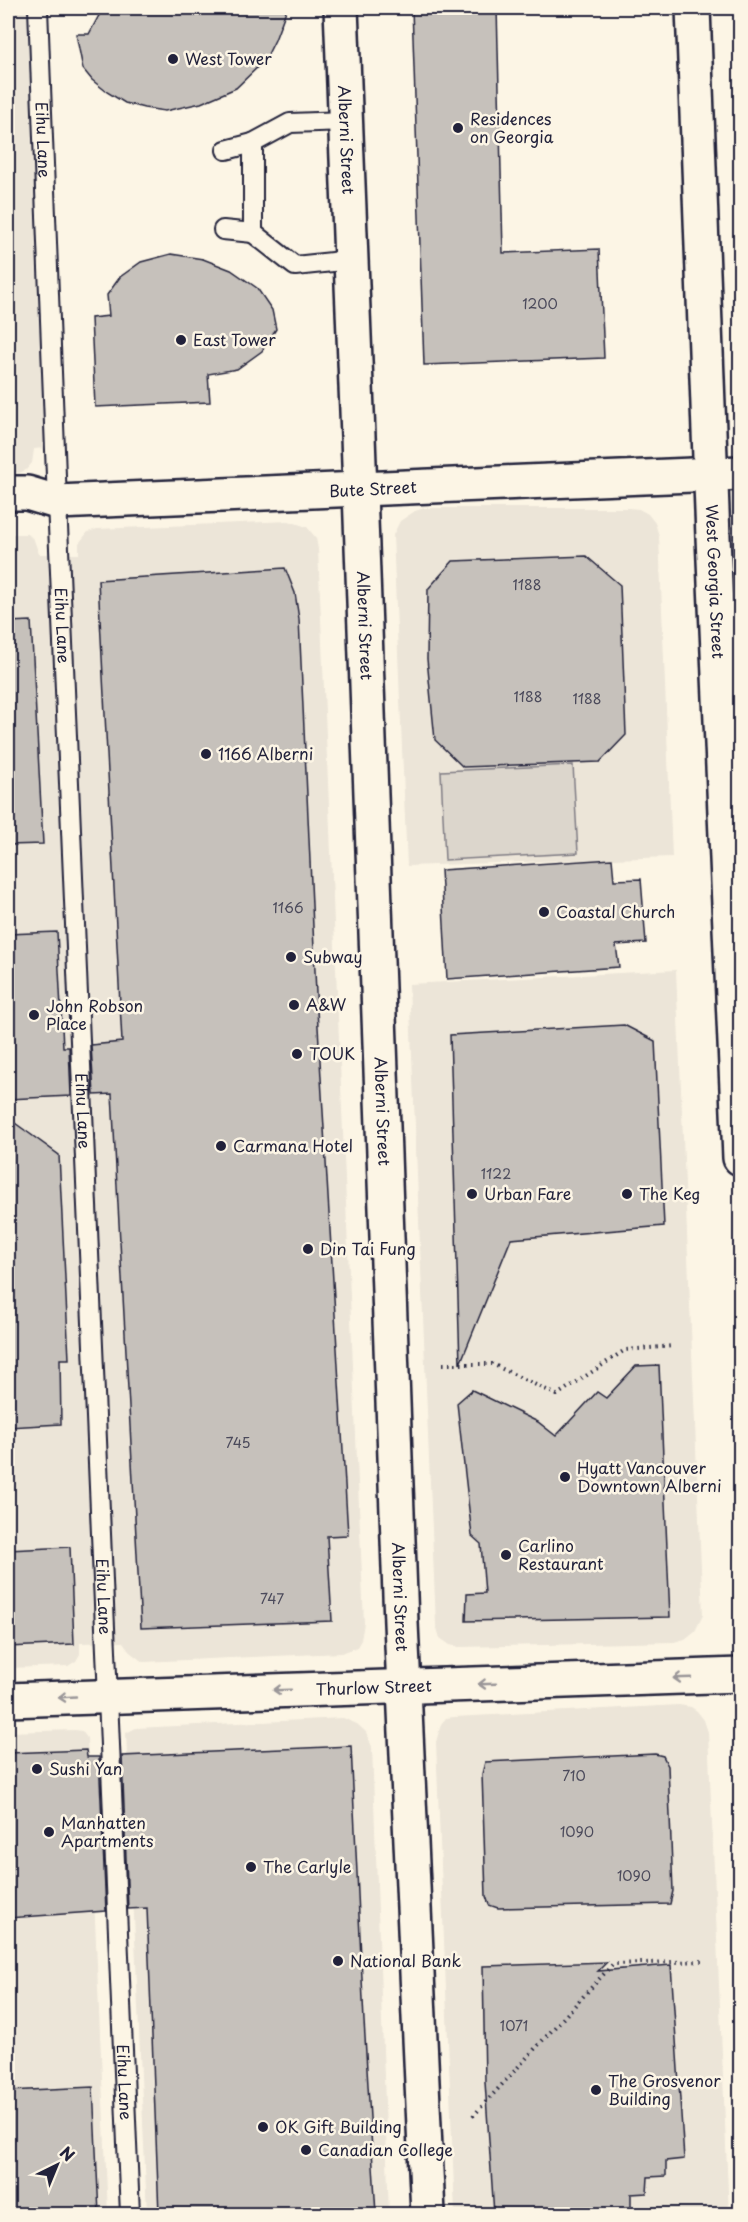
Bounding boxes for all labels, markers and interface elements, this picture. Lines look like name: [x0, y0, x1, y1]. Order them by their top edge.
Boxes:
place label: West Tower: [185, 46, 272, 70]
marker: West Tower: [166, 52, 180, 66]
street label: Alberni Street: [333, 85, 361, 195]
street label: Eihu Lane: [31, 101, 58, 178]
place label: Residences on Georgia: [470, 106, 554, 148]
marker: Residences on Georgia: [451, 121, 465, 135]
house number: 1200: [522, 293, 558, 314]
place label: East Tower: [193, 327, 276, 351]
marker: East Tower: [174, 333, 188, 347]
street label: Bute Street: [328, 474, 418, 502]
street label: West Georgia Street: [701, 504, 731, 660]
street label: Alberni Street: [352, 571, 380, 681]
house number: 1188: [512, 574, 542, 595]
street label: Eihu Lane: [50, 587, 77, 664]
house number: 1188: [513, 686, 543, 707]
house number: 1188: [572, 688, 602, 709]
place label: 1166 Alberni: [218, 741, 313, 765]
marker: 1166 Alberni: [199, 747, 213, 761]
house number: 1166: [273, 897, 303, 918]
place label: Coastal Church: [556, 899, 675, 923]
marker: Coastal Church: [537, 905, 551, 919]
place label: Subway: [303, 944, 362, 968]
marker: Subway: [284, 950, 298, 964]
place label: A&W: [306, 992, 347, 1016]
place label: John Robson Place: [46, 993, 143, 1035]
marker: A&W: [287, 998, 301, 1012]
marker: John Robson Place: [27, 1008, 41, 1022]
place label: TOUK: [309, 1041, 355, 1065]
marker: TOUK: [290, 1047, 304, 1061]
street label: Alberni Street: [369, 1056, 397, 1167]
street label: Eihu Lane: [70, 1072, 98, 1150]
place label: Carmana Hotel: [233, 1133, 353, 1157]
marker: Carmana Hotel: [214, 1139, 228, 1153]
house number: 1122: [481, 1163, 511, 1184]
place label: Urban Fare: [484, 1181, 571, 1205]
place label: The Keg: [639, 1181, 701, 1205]
marker: Urban Fare: [465, 1187, 479, 1201]
marker: The Keg: [620, 1187, 634, 1201]
place label: Din Tai Fung: [320, 1236, 416, 1260]
marker: Din Tai Fung: [301, 1242, 315, 1256]
house number: 745: [225, 1432, 251, 1453]
place label: Hyatt Vancouver Downtown Alberni: [577, 1455, 722, 1497]
marker: Hyatt Vancouver Downtown Alberni: [558, 1470, 572, 1484]
place label: Carlino Restaurant: [518, 1533, 604, 1575]
street label: Alberni Street: [387, 1542, 415, 1652]
marker: Carlino Restaurant: [499, 1548, 513, 1562]
street label: Eihu Lane: [91, 1558, 118, 1635]
house number: 747: [260, 1588, 284, 1609]
one-way arrow: [673, 1672, 693, 1683]
street label: Thurlow Street: [315, 1673, 433, 1700]
one-way arrow: [478, 1679, 498, 1690]
one-way arrow: [273, 1685, 293, 1696]
one-way arrow: [57, 1691, 77, 1703]
place label: Sushi Yan: [49, 1756, 122, 1780]
marker: Sushi Yan: [30, 1762, 44, 1776]
house number: 710: [562, 1765, 586, 1786]
place label: Manhatten Apartments: [61, 1810, 153, 1852]
house number: 1090: [560, 1821, 594, 1842]
marker: Manhatten Apartments: [42, 1825, 56, 1839]
place label: The Carlyle: [263, 1854, 352, 1878]
marker: The Carlyle: [244, 1860, 258, 1874]
house number: 1090: [617, 1865, 651, 1886]
place label: National Bank: [350, 1948, 461, 1972]
marker: National Bank: [331, 1954, 345, 1968]
house number: 1071: [500, 2015, 528, 2036]
street label: Eihu Lane: [112, 2044, 139, 2121]
place label: The Grosvenor Building: [608, 2068, 721, 2110]
marker: The Grosvenor Building: [589, 2083, 603, 2097]
place label: OK Gift Building: [275, 2114, 402, 2138]
marker: OK Gift Building: [256, 2120, 270, 2134]
north arrow: [27, 2135, 87, 2195]
place label: Canadian College: [318, 2137, 453, 2161]
text: N: [55, 2140, 81, 2166]
marker: Canadian College: [299, 2143, 313, 2157]

